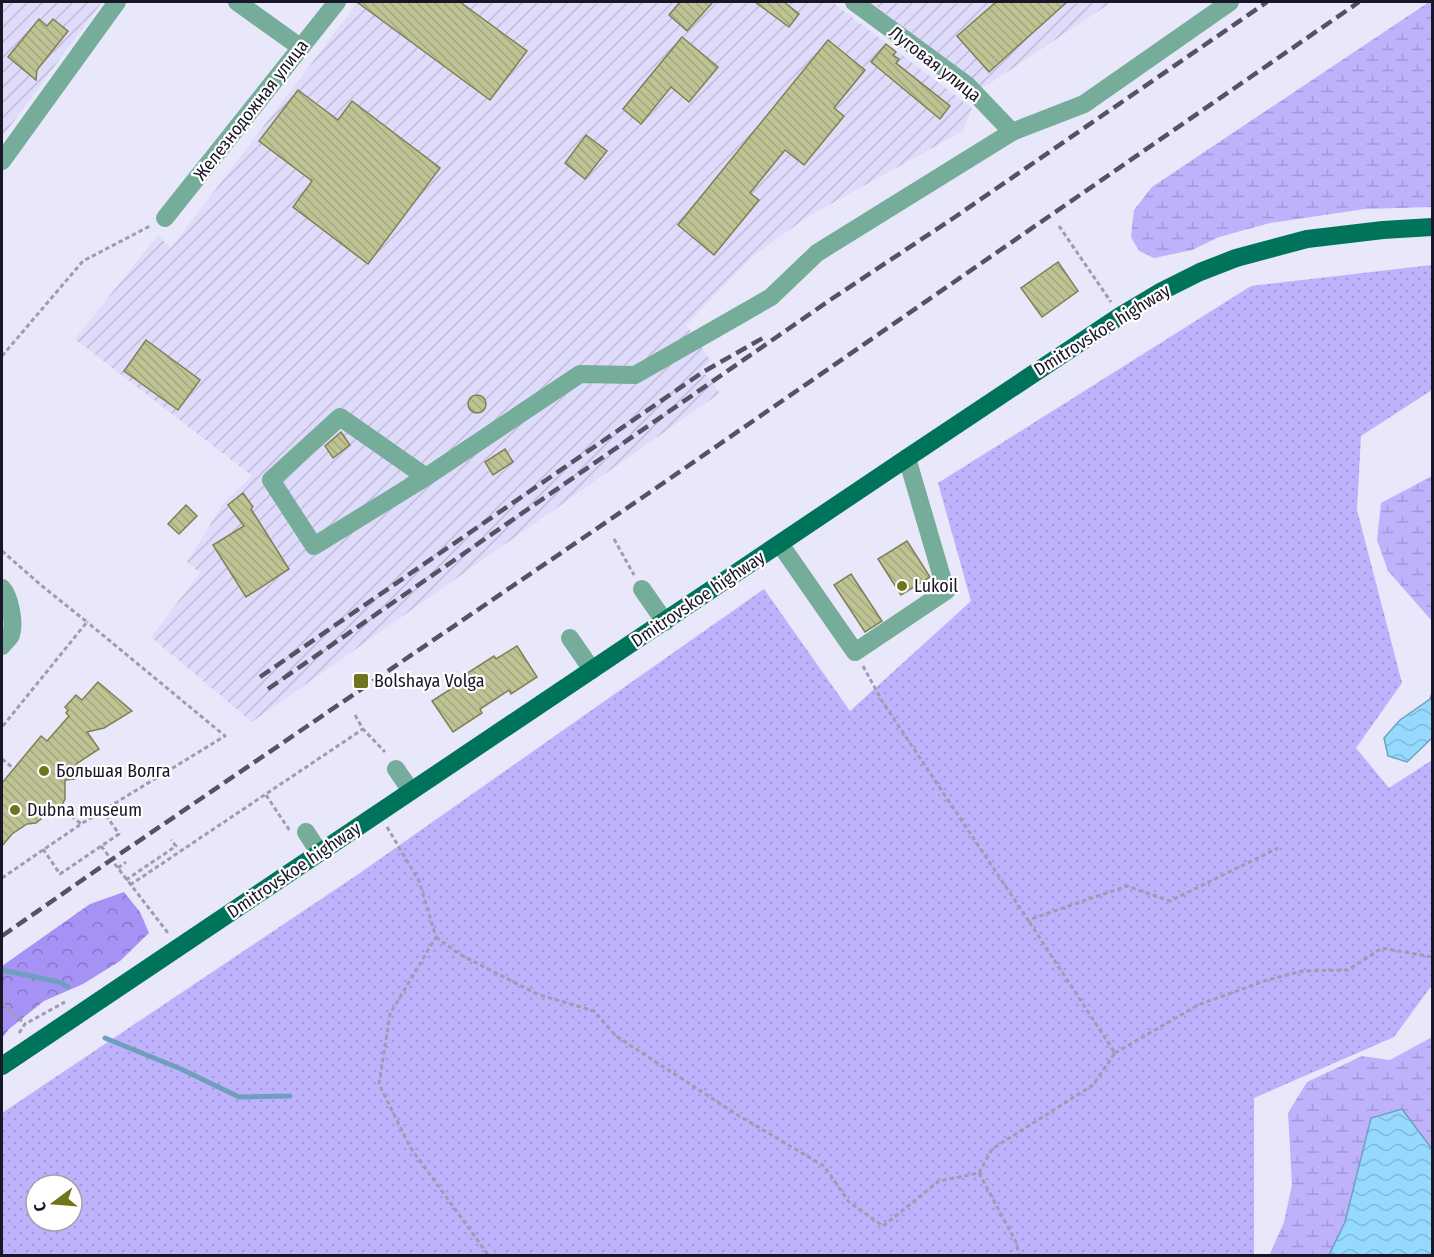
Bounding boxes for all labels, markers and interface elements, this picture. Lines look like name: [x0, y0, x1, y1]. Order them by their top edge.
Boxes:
street label: Луговая улица: [885, 21, 985, 107]
street label: Железнодожная улица: [189, 35, 313, 185]
street label: Dmitrovskoe highway: [1030, 279, 1174, 381]
street label: Dmitrovskoe highway: [627, 546, 769, 652]
place label: Lukoil: [914, 575, 958, 597]
marker: Lukoil: [895, 579, 909, 593]
place label: Bolshaya Volga: [374, 670, 485, 692]
marker: Bolshaya Volga: [352, 672, 370, 690]
place label: Большая Волга: [56, 760, 171, 782]
marker: Большая Волга: [37, 764, 51, 778]
place label: Dubna museum: [27, 799, 142, 821]
marker: Dubna museum: [8, 803, 22, 817]
street label: Dmitrovskoe highway: [223, 817, 365, 923]
north arrow: [24, 1173, 84, 1233]
text: С: [30, 1200, 50, 1214]

